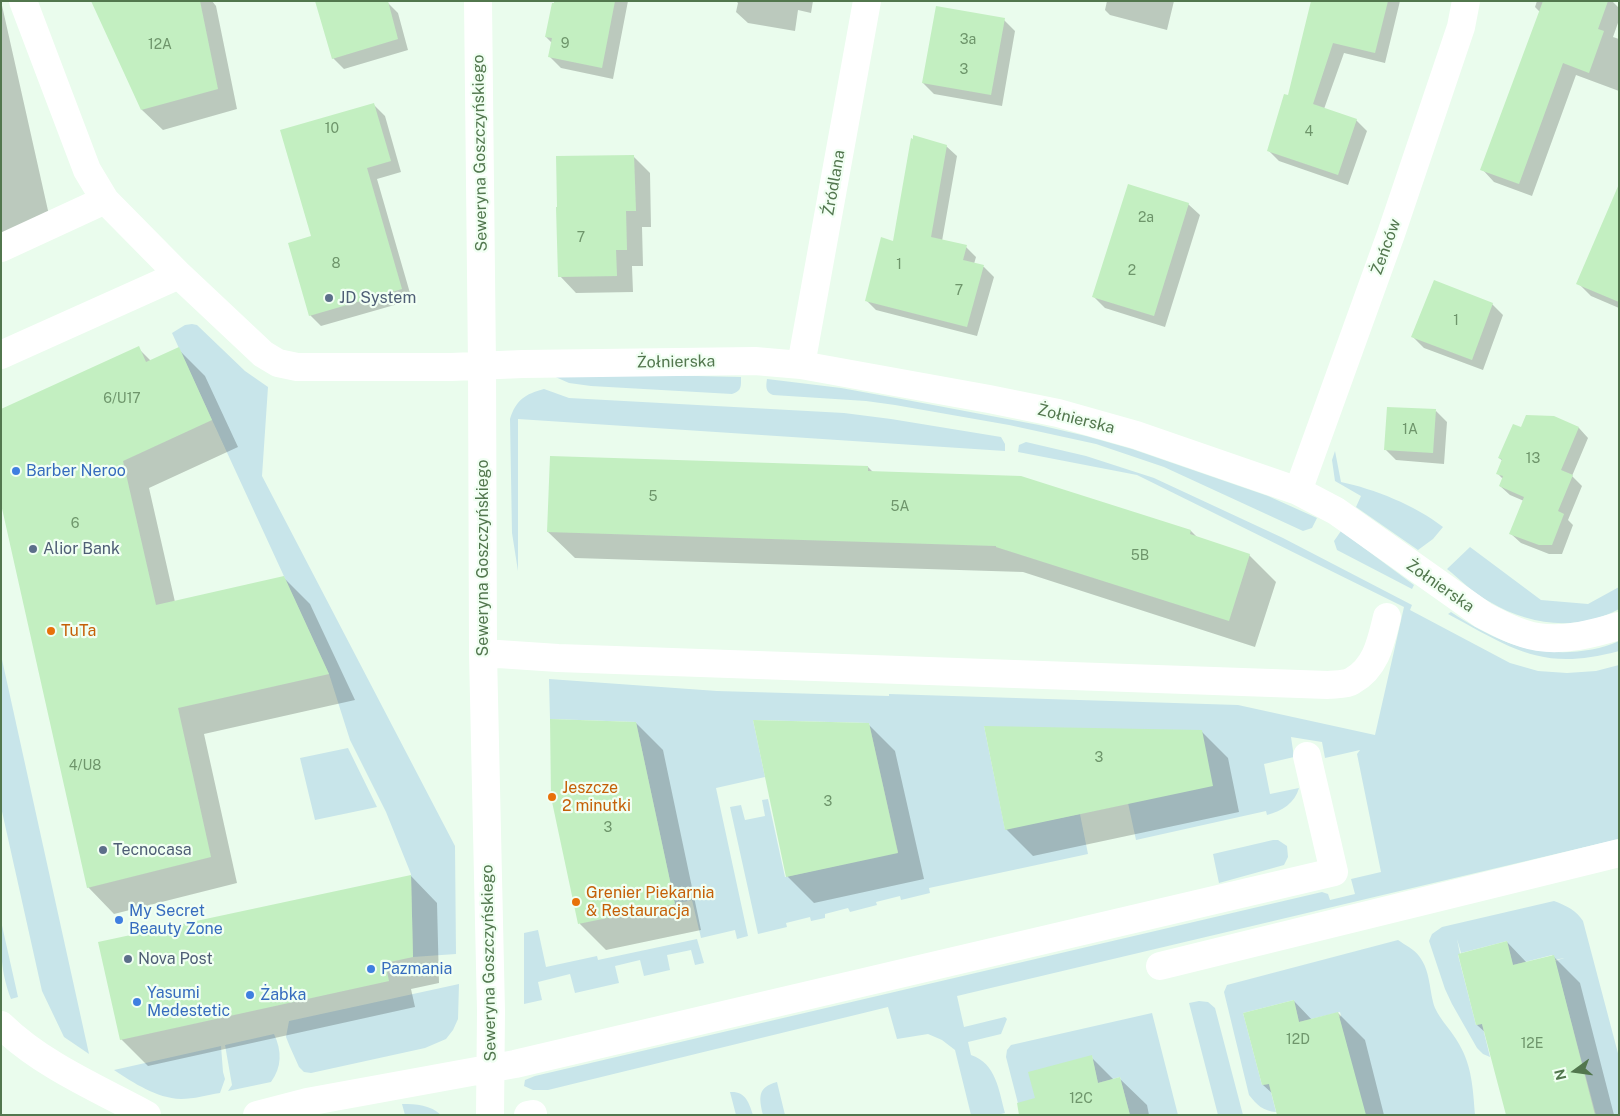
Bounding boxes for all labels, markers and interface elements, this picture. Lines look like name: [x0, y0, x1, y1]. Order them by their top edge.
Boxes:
house number: 3a: [960, 32, 976, 48]
house number: 9: [561, 36, 569, 52]
house number: 12A: [148, 37, 172, 53]
street label: Seweryna Goszczyńskiego: [469, 54, 491, 252]
house number: 3: [960, 62, 968, 78]
house number: 10: [325, 121, 339, 137]
house number: 4: [1305, 124, 1313, 140]
street label: Źródlana: [819, 149, 849, 217]
house number: 2a: [1138, 210, 1154, 226]
street label: Żeńców: [1367, 216, 1405, 278]
house number: 7: [577, 230, 585, 246]
house number: 8: [331, 256, 341, 272]
house number: 1: [896, 257, 902, 273]
house number: 2: [1128, 263, 1136, 279]
house number: 7: [955, 283, 963, 299]
place label: JD System: [339, 288, 416, 308]
marker: JD System: [323, 292, 335, 304]
house number: 1: [1453, 313, 1459, 329]
street label: Żołnierska: [636, 352, 716, 372]
house number: 6/U17: [103, 391, 141, 407]
street label: Żołnierska: [1035, 400, 1117, 438]
house number: 1A: [1402, 422, 1418, 438]
house number: 13: [1526, 451, 1540, 467]
street label: Seweryna Goszczyńskiego: [473, 460, 493, 656]
place label: Barber Neroo: [26, 461, 126, 481]
marker: Barber Neroo: [10, 465, 22, 477]
house number: 5: [649, 489, 657, 505]
house number: 5A: [891, 499, 909, 515]
house number: 6: [71, 516, 79, 532]
place label: Alior Bank: [43, 539, 120, 559]
marker: Alior Bank: [27, 543, 39, 555]
house number: 5B: [1131, 548, 1149, 564]
street label: Żołnierska: [1402, 556, 1478, 616]
place label: TuTa: [61, 621, 96, 641]
marker: TuTa: [45, 625, 57, 637]
house number: 3: [1095, 750, 1103, 766]
house number: 4/U8: [69, 758, 101, 774]
place label: Jeszcze 2 minutki: [562, 778, 631, 816]
marker: Jeszcze 2 minutki: [546, 791, 558, 803]
house number: 3: [824, 794, 832, 810]
house number: 3: [604, 820, 612, 836]
place label: Tecnocasa: [113, 840, 192, 860]
marker: Tecnocasa: [97, 844, 109, 856]
street label: Seweryna Goszczyńskiego: [478, 864, 500, 1062]
place label: Grenier Piekarnia & Restauracja: [586, 883, 714, 921]
marker: Grenier Piekarnia & Restauracja: [570, 896, 582, 908]
place label: My Secret Beauty Zone: [129, 901, 223, 939]
marker: My Secret Beauty Zone: [113, 914, 125, 926]
place label: Nova Post: [138, 949, 213, 969]
marker: Nova Post: [122, 953, 134, 965]
place label: Pazmania: [381, 959, 452, 979]
marker: Pazmania: [365, 963, 377, 975]
place label: Yasumi Medestetic: [147, 983, 230, 1021]
place label: Żabka: [260, 985, 306, 1005]
marker: Żabka: [244, 989, 256, 1001]
marker: Yasumi Medestetic: [131, 996, 143, 1008]
house number: 12D: [1286, 1032, 1310, 1048]
house number: 12E: [1521, 1036, 1543, 1052]
north arrow: [1550, 1046, 1600, 1096]
text: N: [1551, 1067, 1570, 1082]
house number: 12C: [1069, 1091, 1093, 1107]

